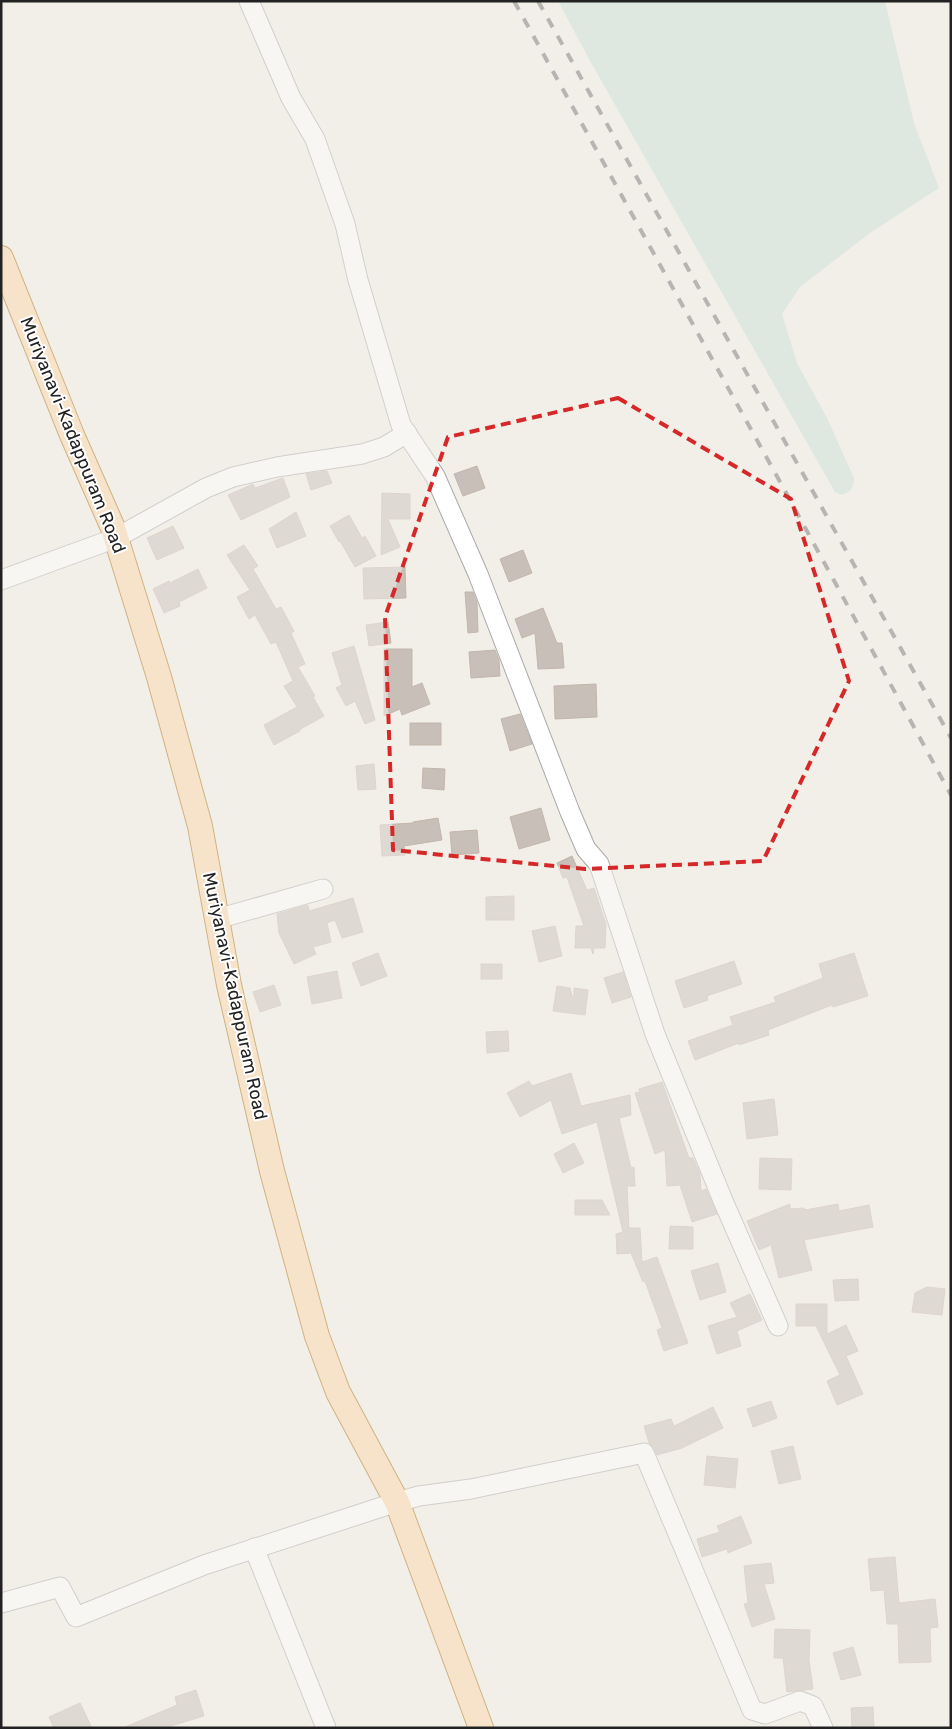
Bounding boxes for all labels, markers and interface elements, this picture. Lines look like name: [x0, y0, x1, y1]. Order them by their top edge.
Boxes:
street label: Muriyanavi-Kadappuram Road: [15, 314, 131, 556]
street label: Muriyanavi-Kadappuram Road: [198, 870, 272, 1122]

